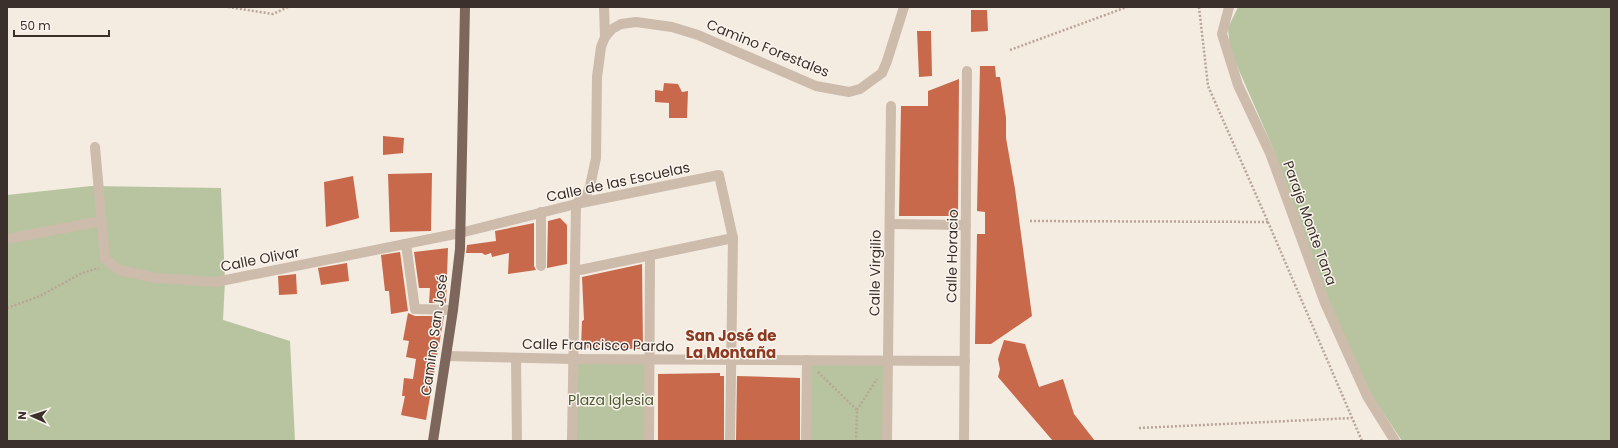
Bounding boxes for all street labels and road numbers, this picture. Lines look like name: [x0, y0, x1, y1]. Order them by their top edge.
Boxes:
street label: Camino Forestales: [704, 14, 832, 82]
street label: Calle de las Escuelas: [544, 157, 692, 207]
street label: Paraje Monte Tana: [1278, 158, 1342, 288]
street label: Calle Horacio: [941, 209, 963, 303]
street label: Calle Virgilio: [864, 230, 886, 316]
street label: Calle Olivar: [219, 242, 301, 276]
street label: Camino San José: [416, 273, 452, 397]
street label: Calle Francisco Pardo: [522, 334, 674, 356]

